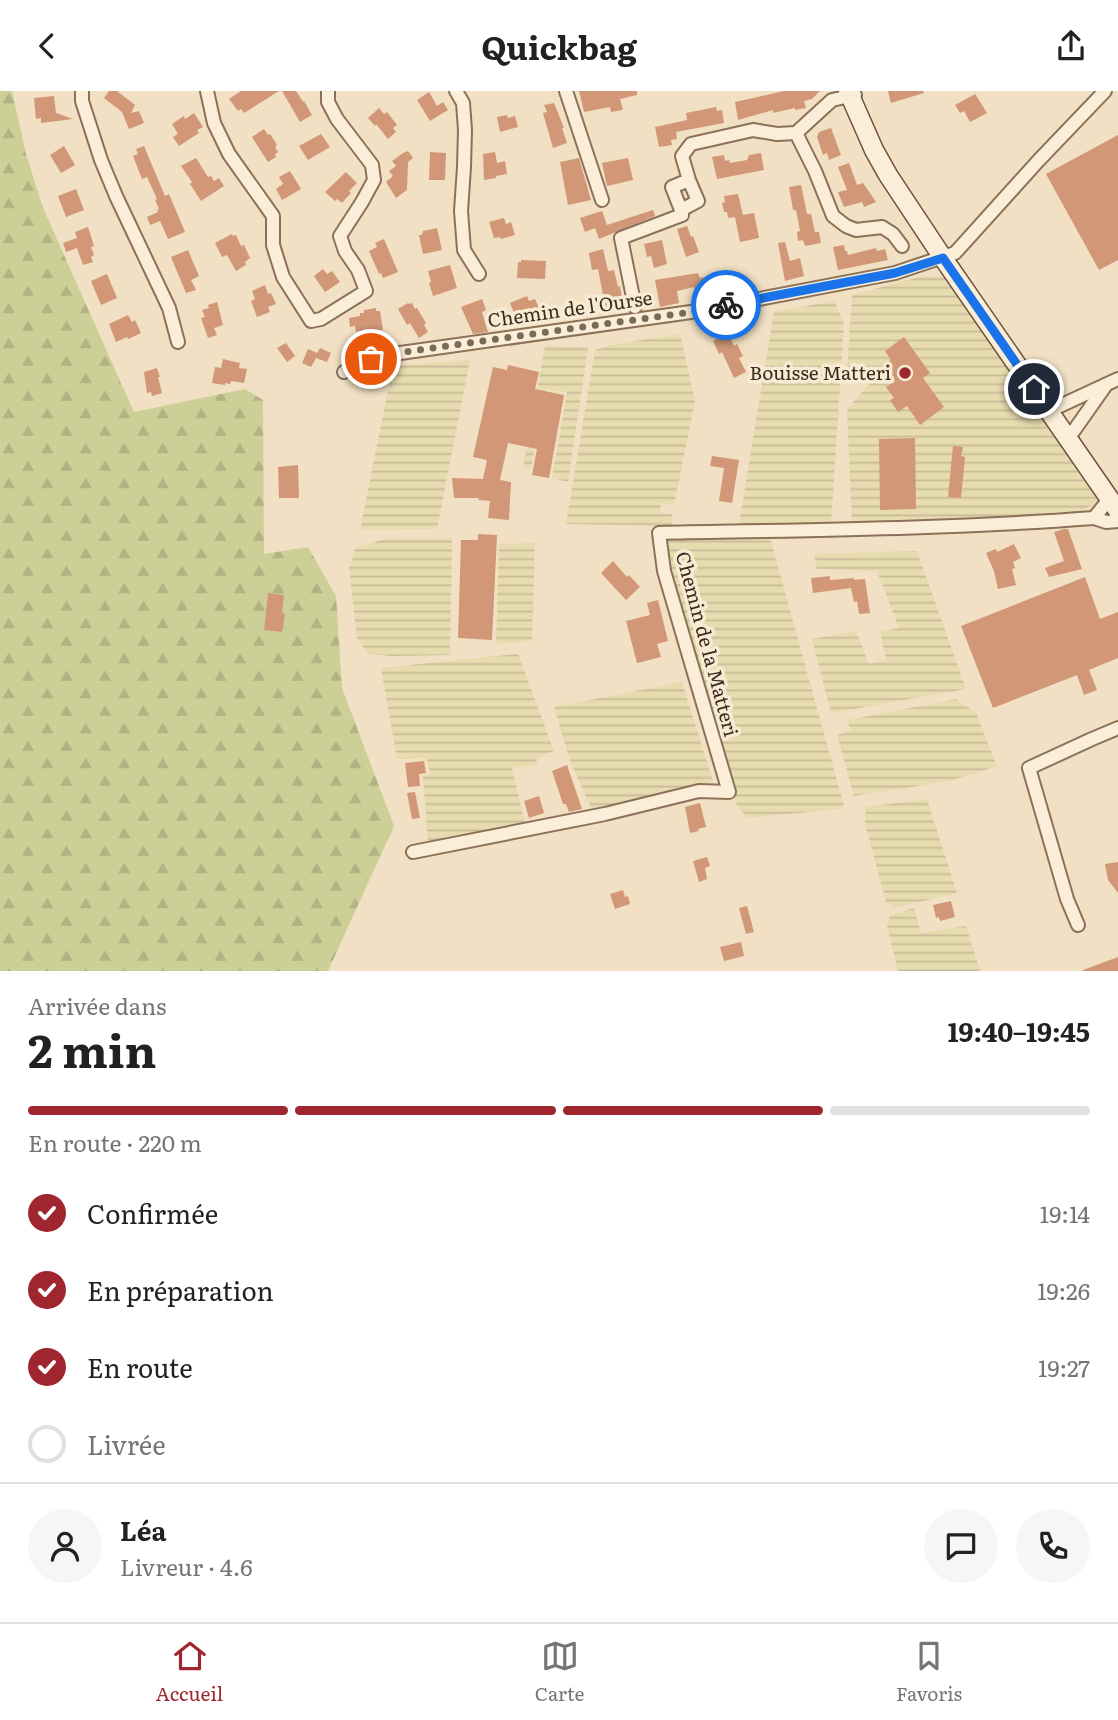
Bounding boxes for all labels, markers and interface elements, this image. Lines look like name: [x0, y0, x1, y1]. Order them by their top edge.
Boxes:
text: Quickbag: [481, 22, 637, 70]
icon: back: [28, 27, 66, 65]
icon: share: [1052, 27, 1090, 65]
courier: [691, 270, 761, 340]
street label: Chemin de l'Ourse: [486, 283, 654, 333]
icon: bike: [707, 286, 745, 324]
pin: [341, 329, 401, 389]
icon: bag: [352, 340, 390, 378]
place label: Bouisse Matteri: [750, 358, 891, 386]
pin: [1004, 359, 1064, 419]
marker: Bouisse Matteri: [897, 365, 913, 381]
icon: home: [1015, 370, 1053, 408]
street label: Chemin de la Matteri: [670, 548, 746, 739]
text: Arrivée dans: [28, 988, 166, 1022]
text: 19:40–19:45: [948, 1011, 1090, 1050]
text: 2 min: [28, 1014, 157, 1082]
text: En route · 220 m: [28, 1125, 202, 1159]
text: Confirmée: [87, 1193, 218, 1232]
icon: check: [28, 1194, 66, 1232]
text: 19:14: [1040, 1196, 1090, 1230]
text: En préparation: [87, 1270, 274, 1309]
icon: check: [28, 1271, 66, 1309]
text: 19:26: [1037, 1273, 1090, 1307]
text: En route: [87, 1347, 193, 1386]
icon: check: [28, 1348, 66, 1386]
text: 19:27: [1038, 1350, 1090, 1384]
text: Livrée: [87, 1424, 166, 1463]
button: person: [28, 1509, 102, 1583]
button: chat: [924, 1509, 998, 1583]
button: phone: [1016, 1509, 1090, 1583]
text: Léa: [120, 1510, 167, 1549]
text: Livreur · 4.6: [120, 1549, 253, 1583]
tab: Accueil: [156, 1637, 223, 1707]
tab: Carte: [535, 1637, 584, 1707]
tab: Favoris: [896, 1637, 962, 1707]

